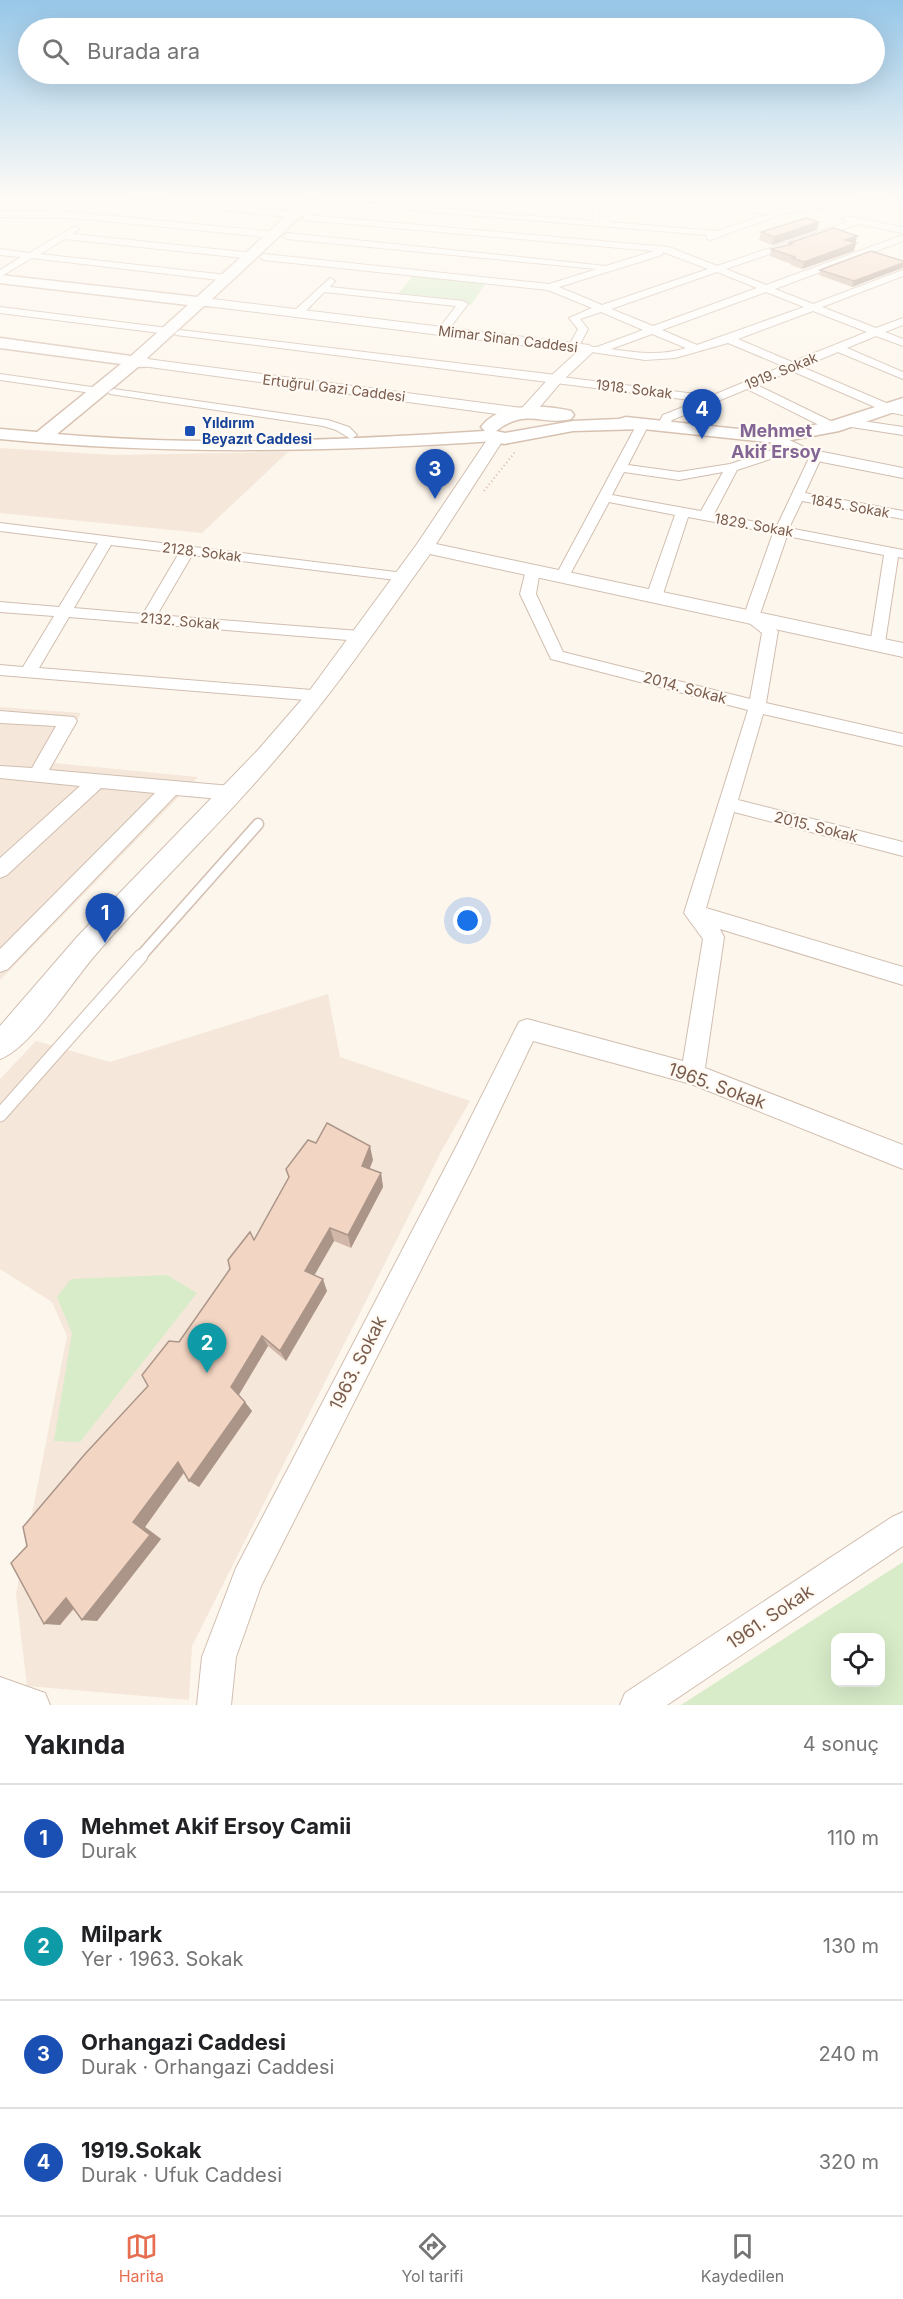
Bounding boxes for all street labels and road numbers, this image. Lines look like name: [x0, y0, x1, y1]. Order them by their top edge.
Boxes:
street label: Mimar Sinan Caddesi: [437, 322, 579, 355]
street label: 1919. Sokak: [742, 348, 820, 393]
street label: Ertuğrul Gazi Caddesi: [262, 370, 406, 405]
street label: 1918. Sokak: [595, 375, 674, 402]
street label: 1845. Sokak: [809, 490, 891, 521]
street label: 1829. Sokak: [713, 509, 795, 540]
street label: 2128. Sokak: [161, 538, 243, 565]
street label: 2132. Sokak: [139, 609, 221, 632]
street label: 2014. Sokak: [641, 667, 730, 708]
street label: 2015. Sokak: [772, 807, 861, 846]
street label: 1965. Sokak: [665, 1058, 769, 1113]
street label: 1963. Sokak: [325, 1312, 390, 1413]
street label: 1961. Sokak: [723, 1580, 817, 1653]

